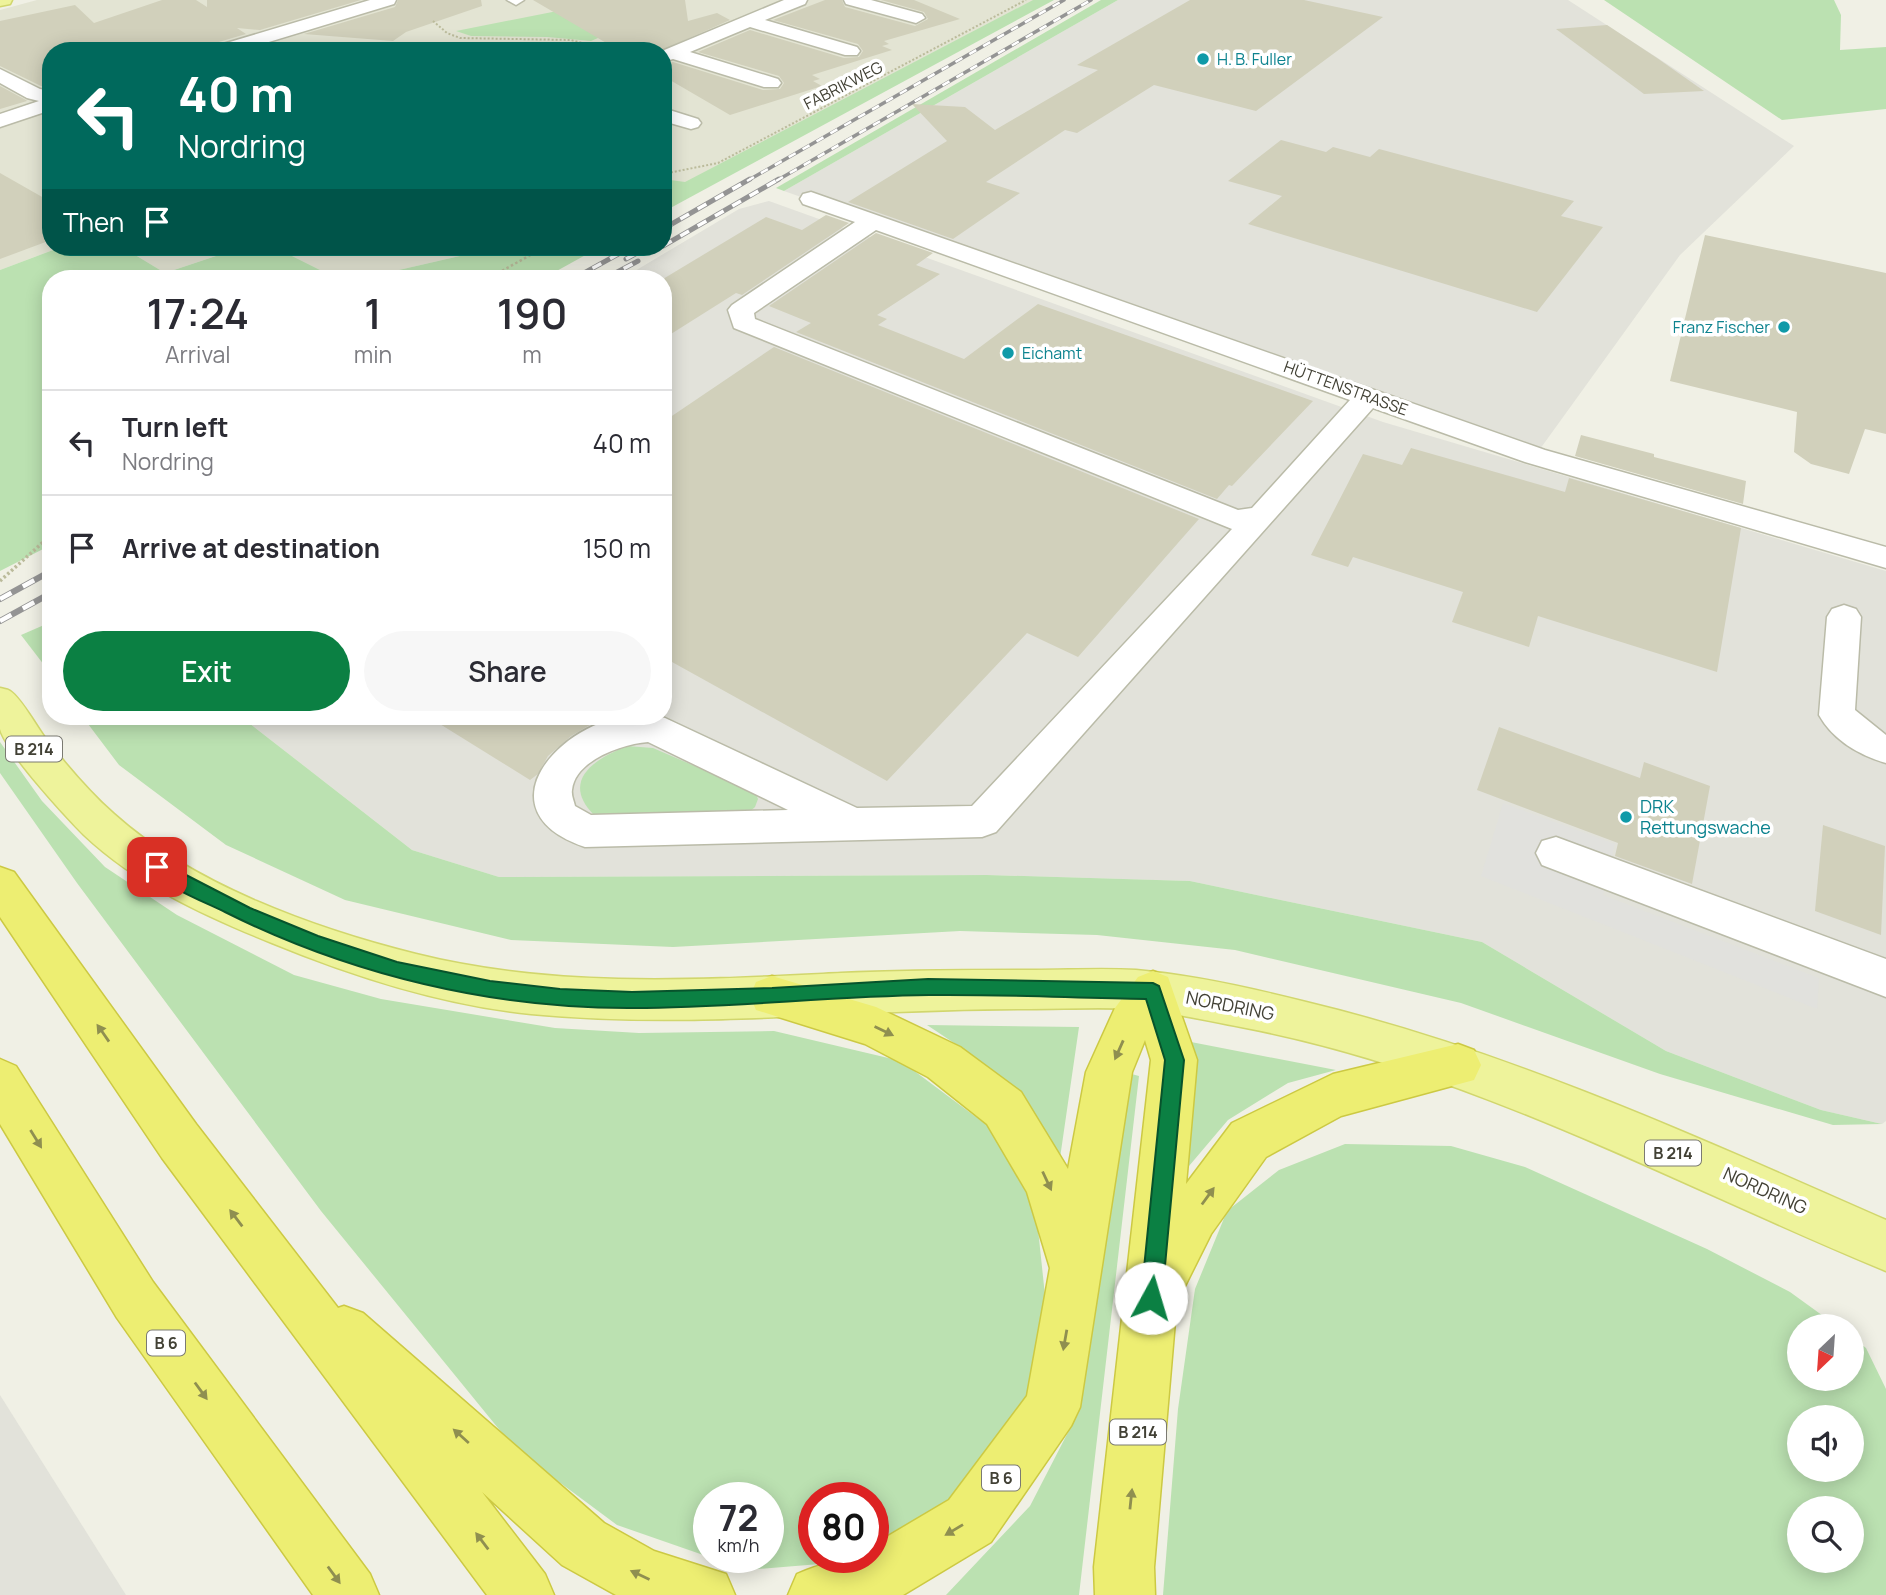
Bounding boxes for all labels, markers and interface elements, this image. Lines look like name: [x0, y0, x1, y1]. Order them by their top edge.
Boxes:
place label: H. B. Fuller: [1217, 48, 1292, 70]
marker: H. B. Fuller: [1195, 51, 1211, 67]
street label: FABRIKWEG: [800, 56, 886, 114]
text: 40 m: [178, 60, 294, 127]
icon: left: [63, 70, 154, 161]
text: Nordring: [178, 124, 306, 168]
icon: arrive: [138, 203, 176, 241]
text: Then: [63, 204, 124, 240]
text: 17:24: [147, 284, 249, 342]
text: 1: [364, 284, 382, 342]
text: 190: [497, 284, 567, 342]
place label: Franz Fischer: [1673, 316, 1770, 338]
marker: Franz Fischer: [1776, 319, 1792, 335]
text: Arrival: [165, 338, 231, 370]
text: min: [354, 338, 392, 370]
text: m: [522, 338, 542, 370]
place label: Eichamt: [1022, 342, 1082, 364]
marker: Eichamt: [1000, 345, 1016, 361]
street label: HÜTTENSTRASSE: [1281, 355, 1411, 421]
text: Turn left: [122, 409, 229, 445]
icon: left: [63, 424, 101, 462]
text: 40 m: [593, 425, 651, 461]
text: Nordring: [122, 445, 214, 477]
icon: arrive: [63, 529, 101, 567]
text: Arrive at destination: [122, 530, 380, 566]
text: 150 m: [583, 530, 651, 566]
button: Exit: [63, 631, 350, 711]
button: Share: [364, 631, 651, 711]
road number: B 214: [6, 736, 62, 762]
place label: DRK Rettungswache: [1640, 794, 1771, 839]
marker: DRK Rettungswache: [1618, 809, 1634, 825]
pin: [127, 837, 187, 897]
icon: arrive: [138, 848, 176, 886]
street label: NORDRING: [1184, 985, 1277, 1025]
one-way arrow: [96, 1024, 110, 1042]
one-way arrow: [874, 1026, 894, 1037]
one-way arrow: [1113, 1040, 1125, 1060]
one-way arrow: [29, 1129, 42, 1148]
road number: B 214: [1645, 1140, 1701, 1166]
street label: NORDRING: [1720, 1161, 1811, 1219]
one-way arrow: [1041, 1171, 1052, 1191]
one-way arrow: [1201, 1187, 1215, 1205]
one-way arrow: [229, 1209, 243, 1227]
position arrow: [1114, 1261, 1188, 1335]
north arrow: [1787, 1314, 1864, 1391]
map controls: [1787, 1314, 1864, 1573]
one-way arrow: [1059, 1329, 1070, 1351]
road number: B 6: [147, 1330, 185, 1356]
one-way arrow: [193, 1381, 208, 1399]
button: sound: [1787, 1405, 1864, 1482]
road number: B 214: [1110, 1420, 1166, 1444]
one-way arrow: [452, 1428, 470, 1444]
road number: B 6: [982, 1466, 1020, 1490]
speed limit sign: 80: [798, 1482, 889, 1573]
one-way arrow: [1125, 1488, 1136, 1510]
text: 72: [719, 1494, 758, 1542]
button: search: [1787, 1496, 1864, 1573]
one-way arrow: [944, 1524, 963, 1537]
one-way arrow: [476, 1532, 490, 1550]
text: km/h: [718, 1533, 759, 1557]
one-way arrow: [327, 1566, 341, 1584]
one-way arrow: [630, 1569, 650, 1581]

